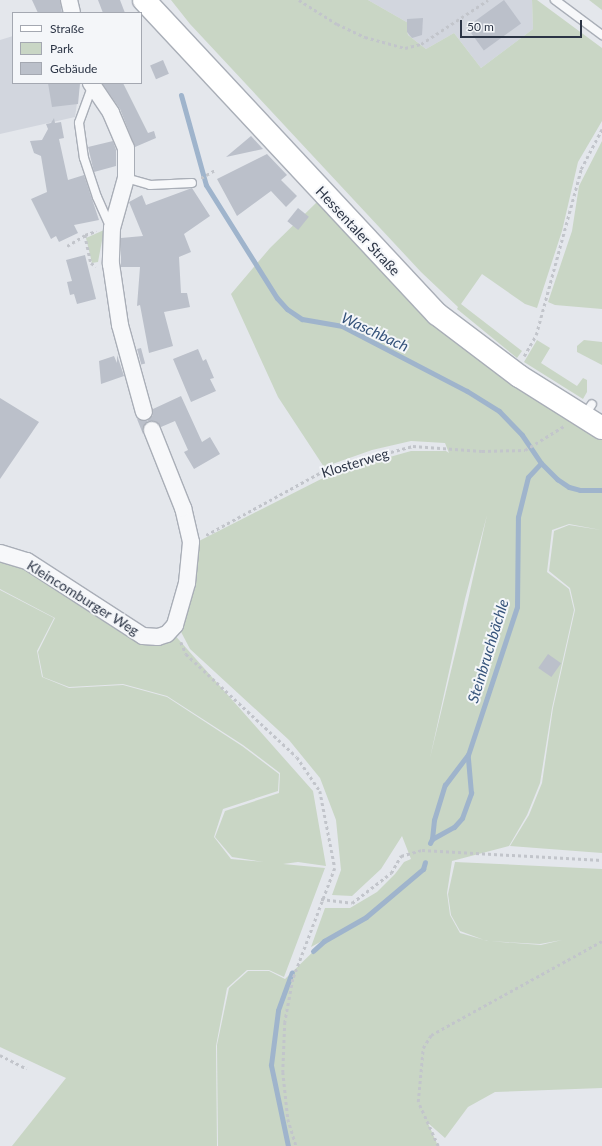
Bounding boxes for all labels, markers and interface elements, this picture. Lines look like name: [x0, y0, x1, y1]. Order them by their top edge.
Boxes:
legend: [12, 12, 142, 84]
scale bar: [462, 12, 584, 38]
text: 50 m: [467, 19, 494, 34]
text: Straße: [50, 21, 84, 36]
text: Park: [50, 41, 73, 56]
text: Gebäude: [50, 61, 97, 76]
street label: Hessentaler Straße: [312, 183, 404, 279]
water label: Waschbach: [338, 309, 412, 355]
street label: Klosterweg: [319, 445, 391, 481]
street label: Kleincomburger Weg: [24, 557, 142, 639]
water label: Steinbruchbächle: [464, 597, 512, 705]

